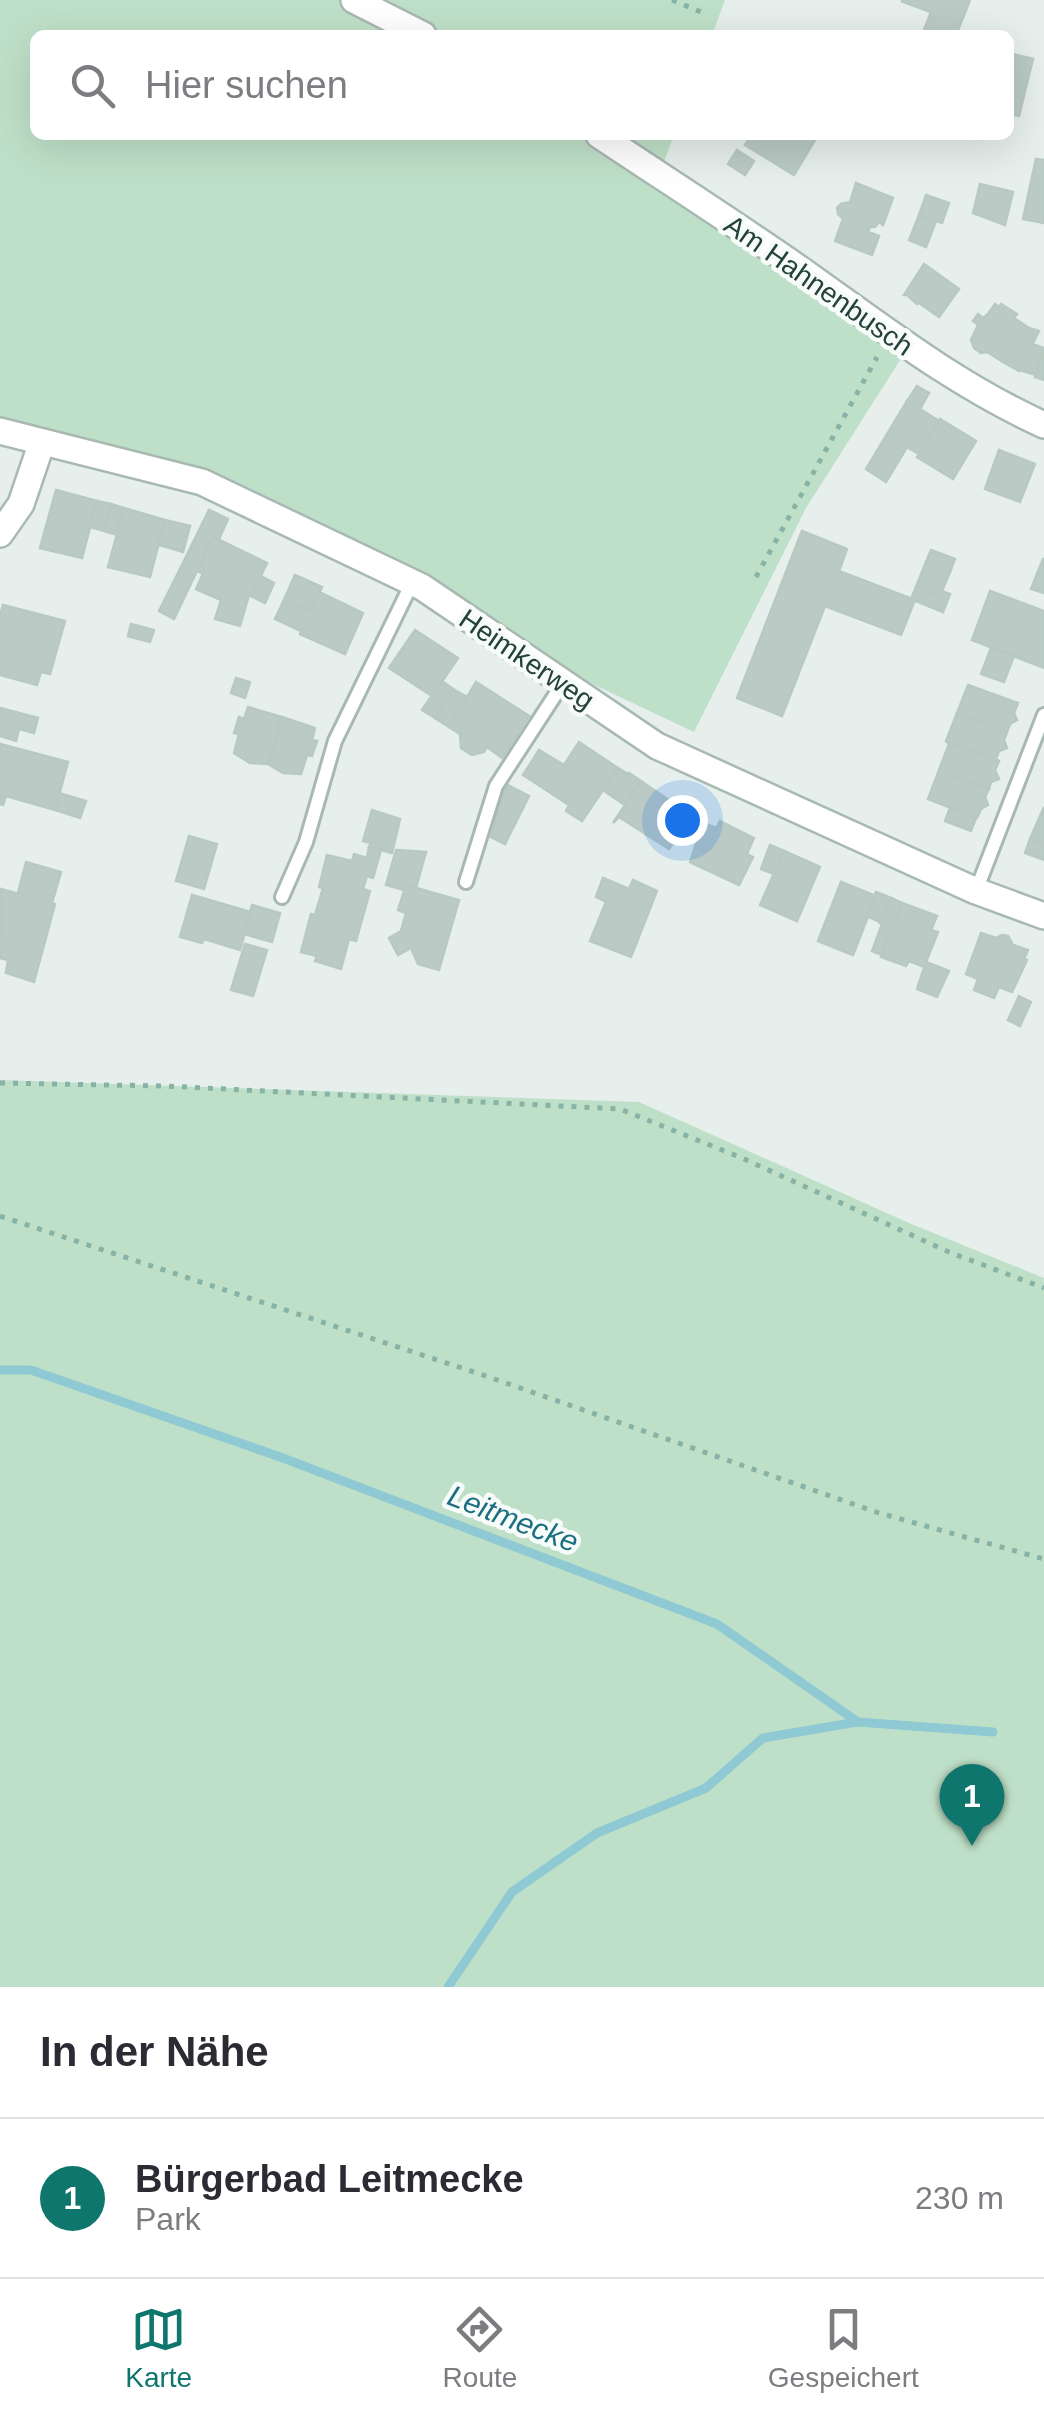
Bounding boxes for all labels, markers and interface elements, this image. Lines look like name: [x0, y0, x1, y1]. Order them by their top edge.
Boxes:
search box: [30, 30, 1014, 140]
icon: search: [65, 58, 120, 113]
text: Hier suchen: [145, 64, 348, 106]
street label: Am Hahnenbusch: [719, 209, 919, 362]
street label: Heimkerweg: [454, 603, 600, 716]
your location: [657, 795, 708, 846]
water label: Leitmecke: [443, 1479, 583, 1558]
pin: 1: [940, 1764, 1004, 1846]
text: In der Nähe: [40, 2028, 269, 2075]
text: Bürgerbad Leitmecke: [135, 2158, 524, 2200]
text: 1: [64, 2180, 81, 2216]
text: 230 m: [915, 2180, 1004, 2216]
text: Park: [135, 2201, 201, 2237]
tab: Karte: [125, 2302, 192, 2394]
tab: Route: [443, 2302, 517, 2394]
tab: Gespeichert: [768, 2302, 919, 2394]

